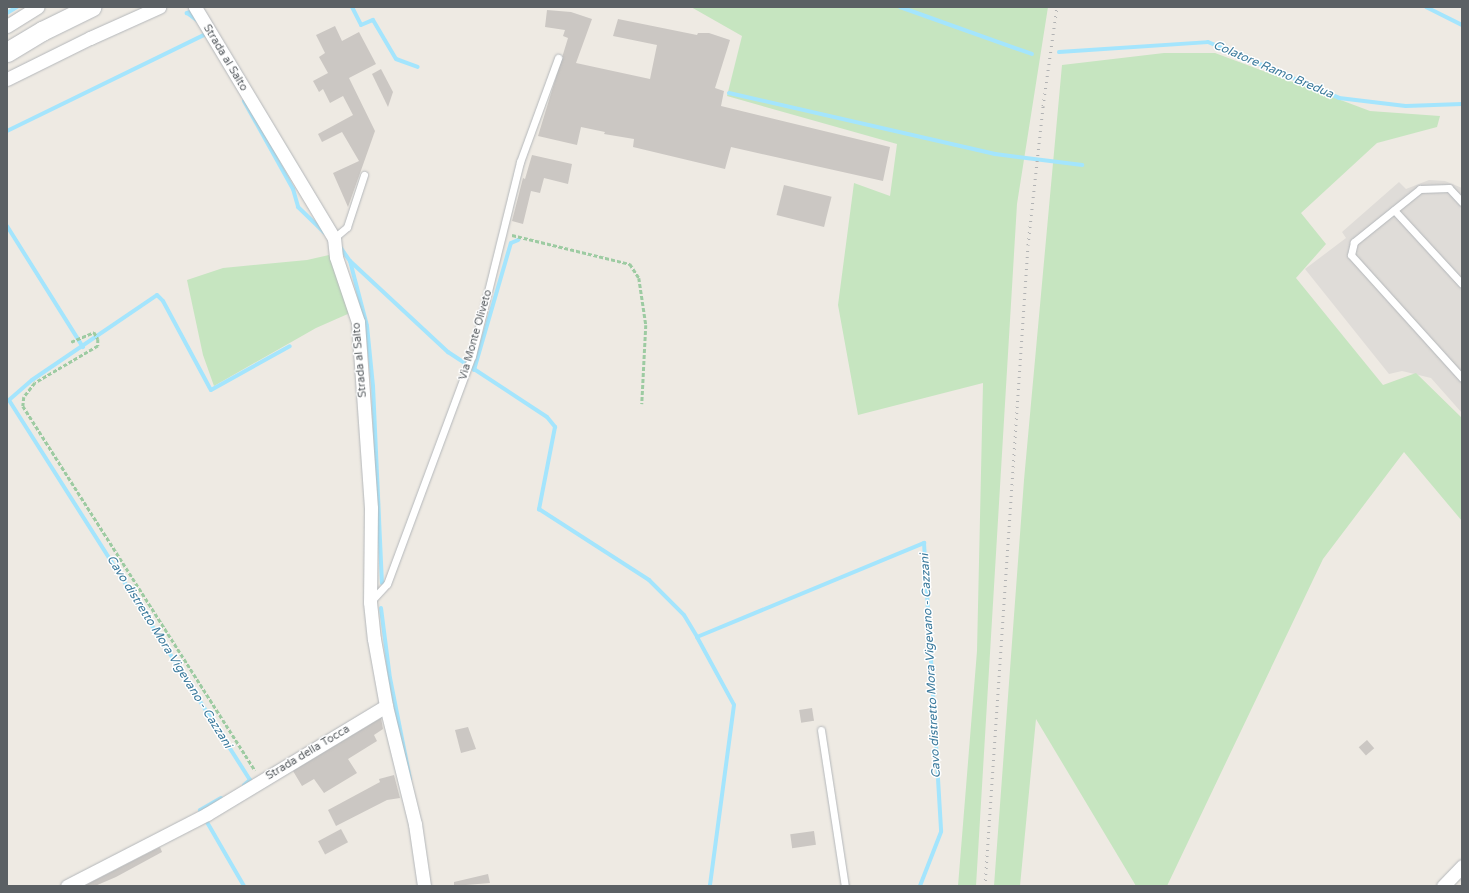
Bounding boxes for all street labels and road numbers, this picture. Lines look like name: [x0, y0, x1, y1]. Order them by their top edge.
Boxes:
street label: Strada al Salto: [200, 22, 250, 94]
street label: Via Monte Oliveto: [457, 288, 495, 382]
street label: Strada al Salto: [350, 322, 370, 398]
street label: Strada della Tocca: [264, 723, 352, 783]

